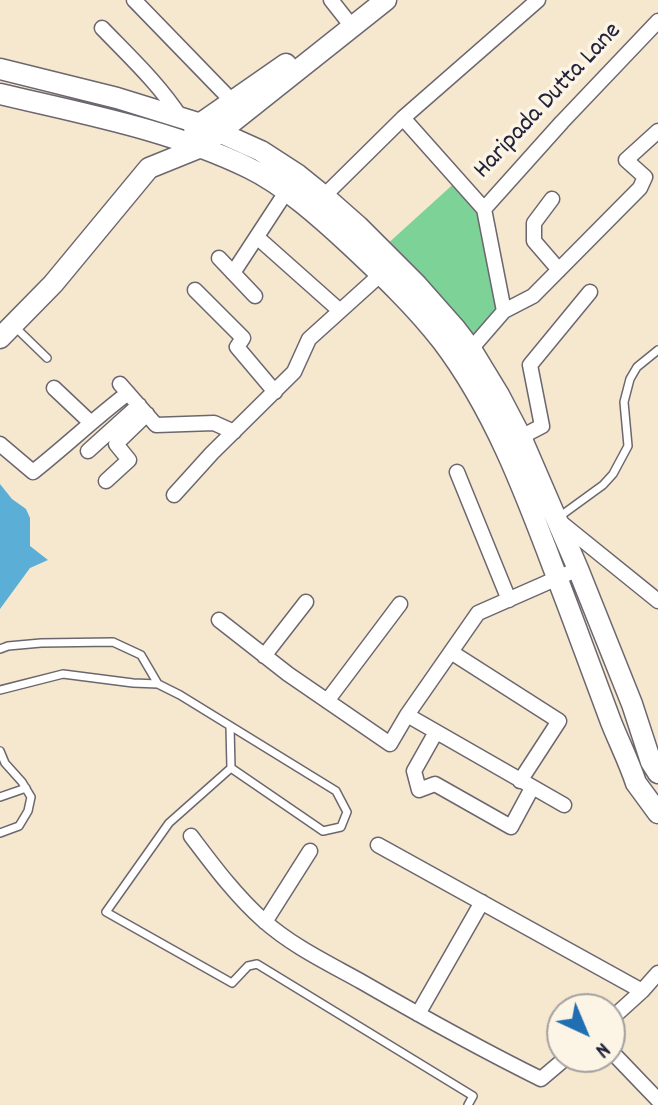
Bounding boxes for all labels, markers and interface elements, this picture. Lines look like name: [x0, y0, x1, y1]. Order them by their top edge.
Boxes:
street label: Haripada Dutta Lane: [468, 17, 630, 187]
north arrow: [546, 993, 626, 1073]
text: N: [587, 1034, 616, 1064]

